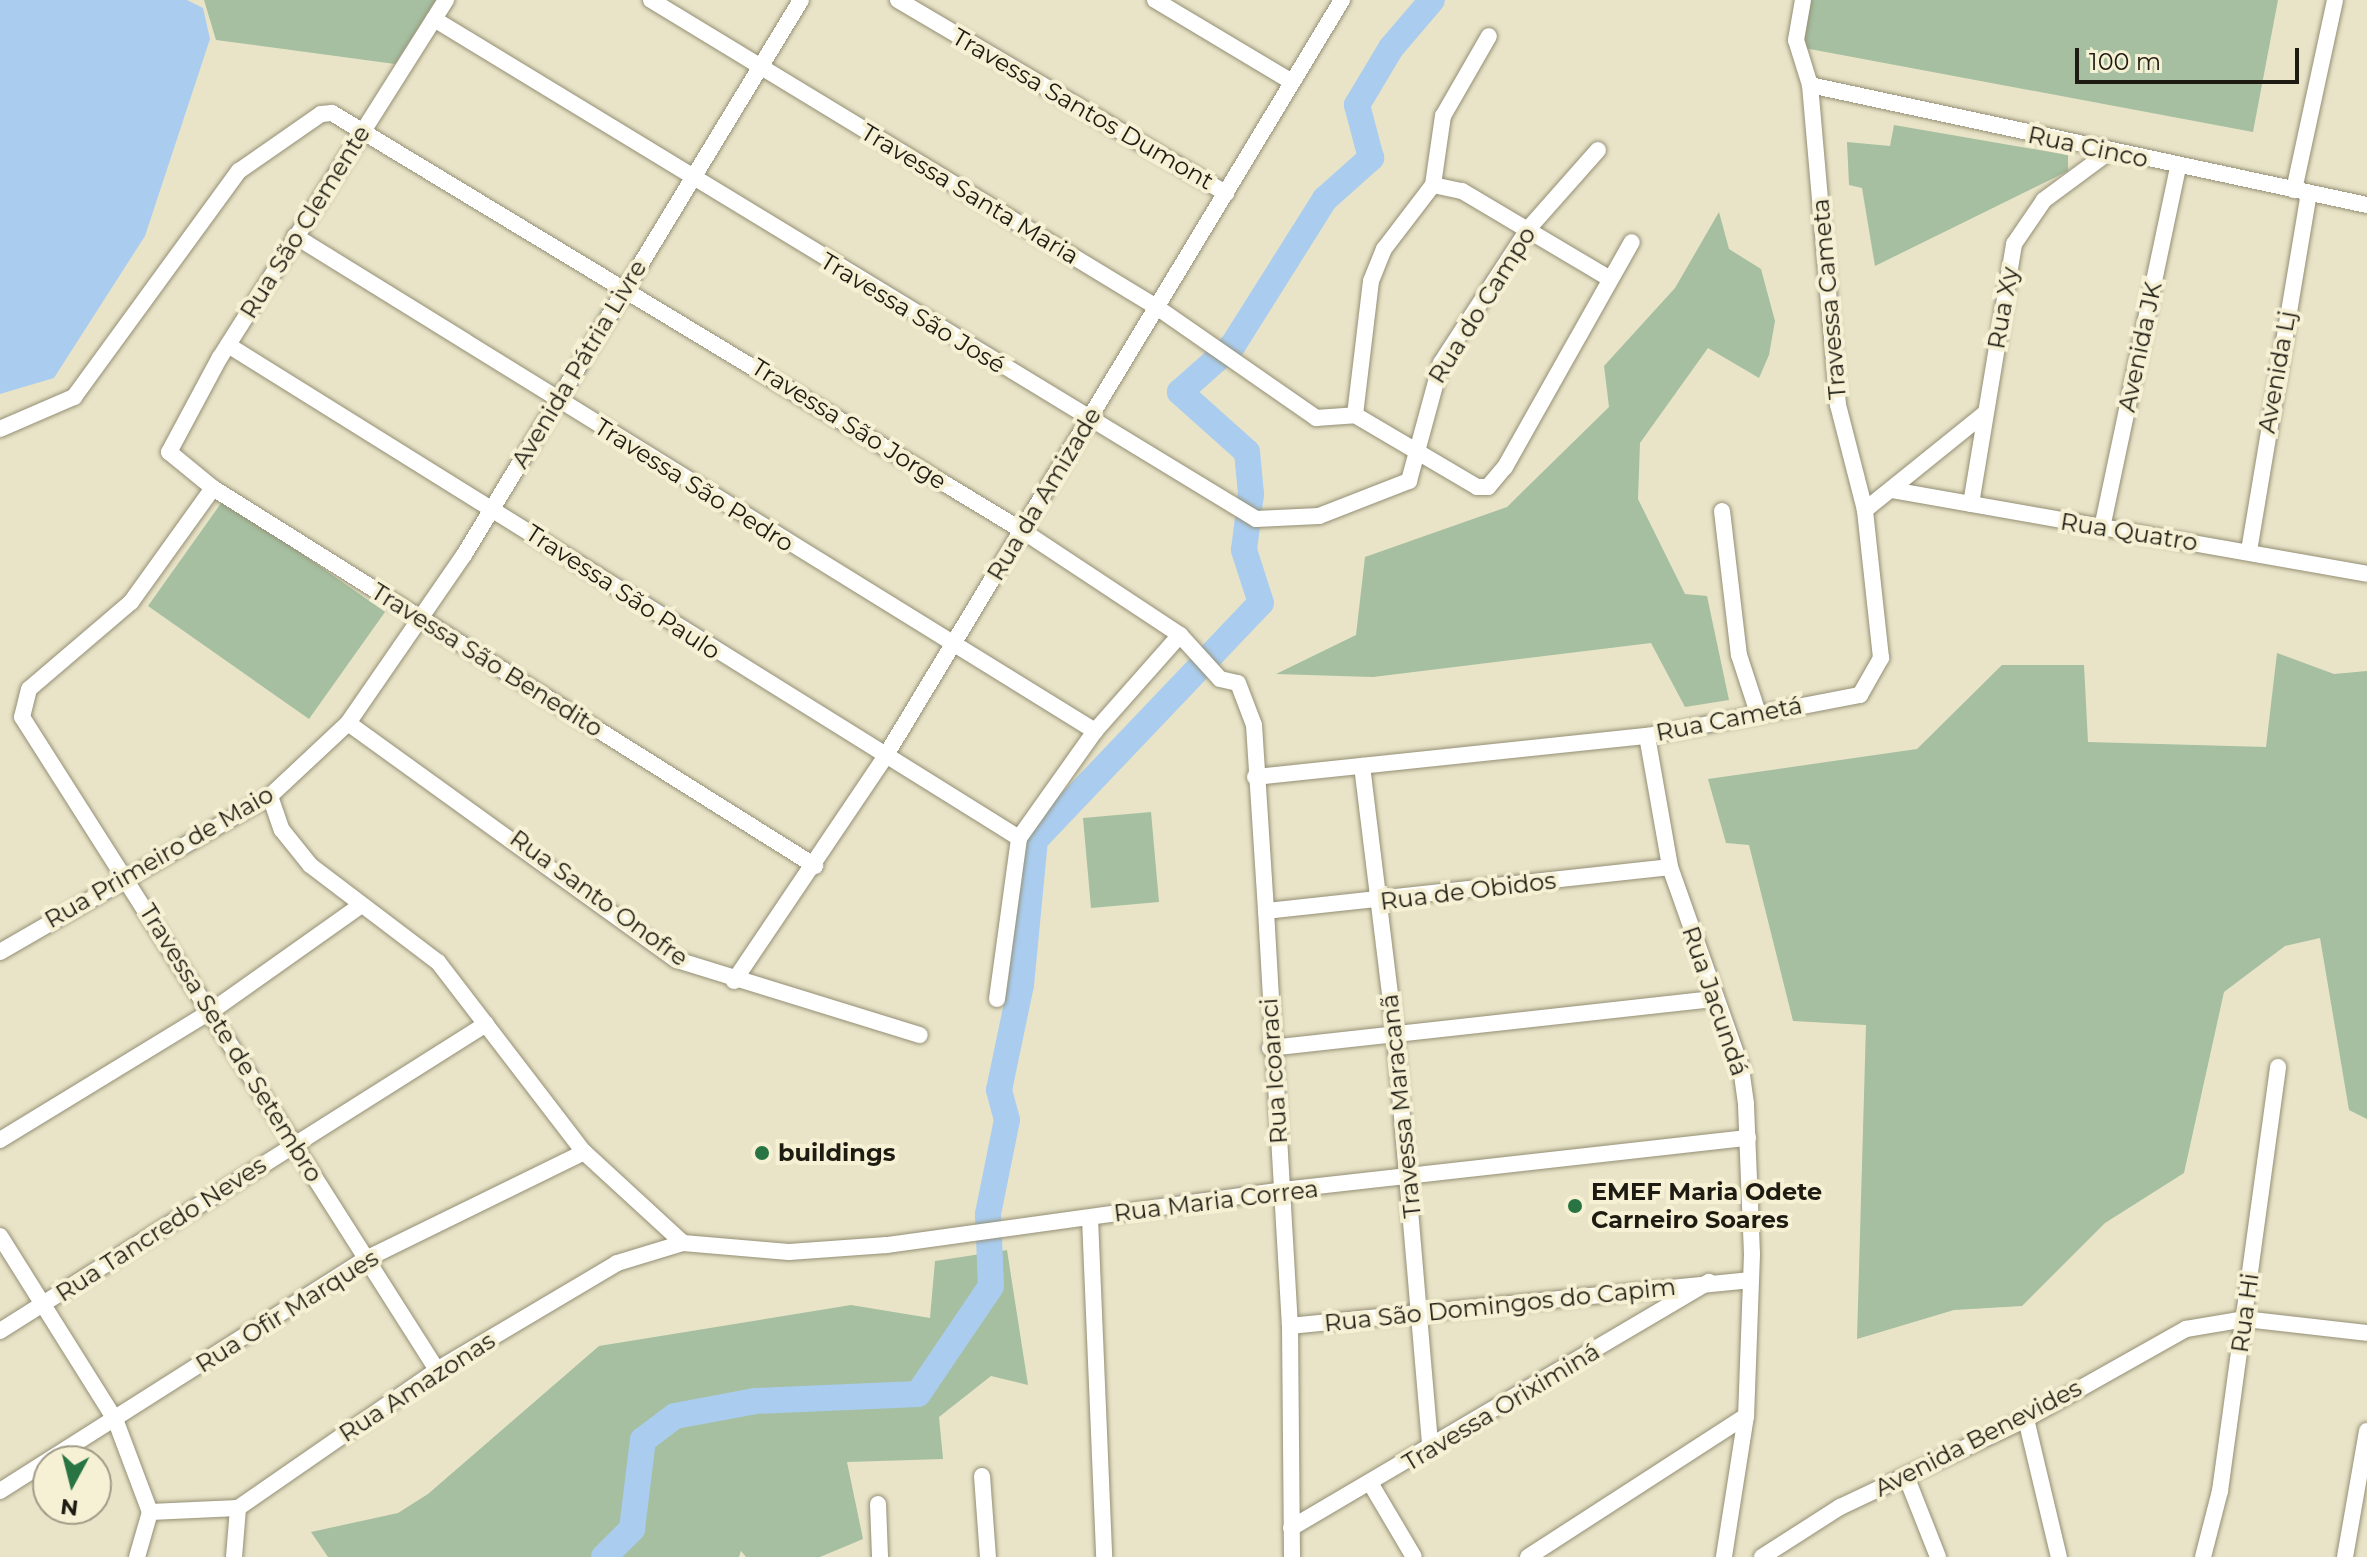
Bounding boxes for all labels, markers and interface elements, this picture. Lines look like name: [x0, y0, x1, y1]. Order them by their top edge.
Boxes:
street label: Travessa Santos Dumont: [947, 22, 1219, 196]
scale bar: [2079, 32, 2303, 82]
text: 100 m: [2089, 47, 2161, 76]
street label: Travessa Santa Maria: [856, 118, 1084, 270]
street label: Rua São Clemente: [234, 120, 376, 324]
street label: Rua Cinco: [2025, 120, 2151, 174]
street label: Travessa Cameta: [1806, 197, 1852, 401]
street label: Rua do Campo: [1422, 221, 1542, 389]
street label: Travessa São José: [815, 246, 1011, 380]
street label: Avenida Pátria Livre: [505, 255, 653, 473]
street label: Rua Xy: [1982, 265, 2024, 351]
street label: Avenida JK: [2112, 279, 2168, 415]
street label: Avenida Lj: [2252, 309, 2302, 435]
street label: Travessa São Jorge: [746, 352, 952, 496]
street label: Rua da Amizade: [981, 402, 1107, 586]
street label: Travessa São Pedro: [589, 412, 799, 558]
street label: Rua Quatro: [2058, 507, 2200, 557]
street label: Travessa São Paulo: [520, 518, 726, 666]
street label: Travessa São Benedito: [366, 577, 608, 743]
street label: Rua Cametá: [1653, 691, 1805, 747]
street label: Rua Primeiro de Maio: [40, 780, 278, 934]
street label: Rua Santo Onofre: [504, 824, 694, 972]
street label: Rua de Obidos: [1378, 866, 1558, 916]
street label: Travessa Sete de Setembro: [133, 899, 329, 1187]
street label: Rua Jacundá: [1676, 922, 1754, 1080]
street label: Travessa Maracanã: [1375, 993, 1427, 1219]
street label: Rua Icoaraci: [1255, 997, 1293, 1145]
place label: buildings: [778, 1139, 896, 1167]
marker: buildings: [753, 1144, 771, 1162]
street label: Rua Tancredo Neves: [50, 1150, 272, 1308]
street label: Rua Maria Correa: [1112, 1174, 1320, 1228]
place label: EMEF Maria Odete Carneiro Soares: [1591, 1178, 1822, 1234]
marker: EMEF Maria Odete Carneiro Soares: [1566, 1197, 1584, 1215]
street label: Rua Ofir Marques: [190, 1243, 384, 1379]
street label: Rua Hi: [2225, 1271, 2265, 1355]
street label: Rua São Domingos do Capim: [1323, 1272, 1677, 1338]
street label: Rua Amazonas: [334, 1326, 500, 1448]
street label: Travessa Oriximiná: [1397, 1337, 1605, 1477]
street label: Avenida Benevides: [1870, 1373, 2086, 1503]
north arrow: [32, 1445, 112, 1525]
text: N: [59, 1493, 80, 1522]

